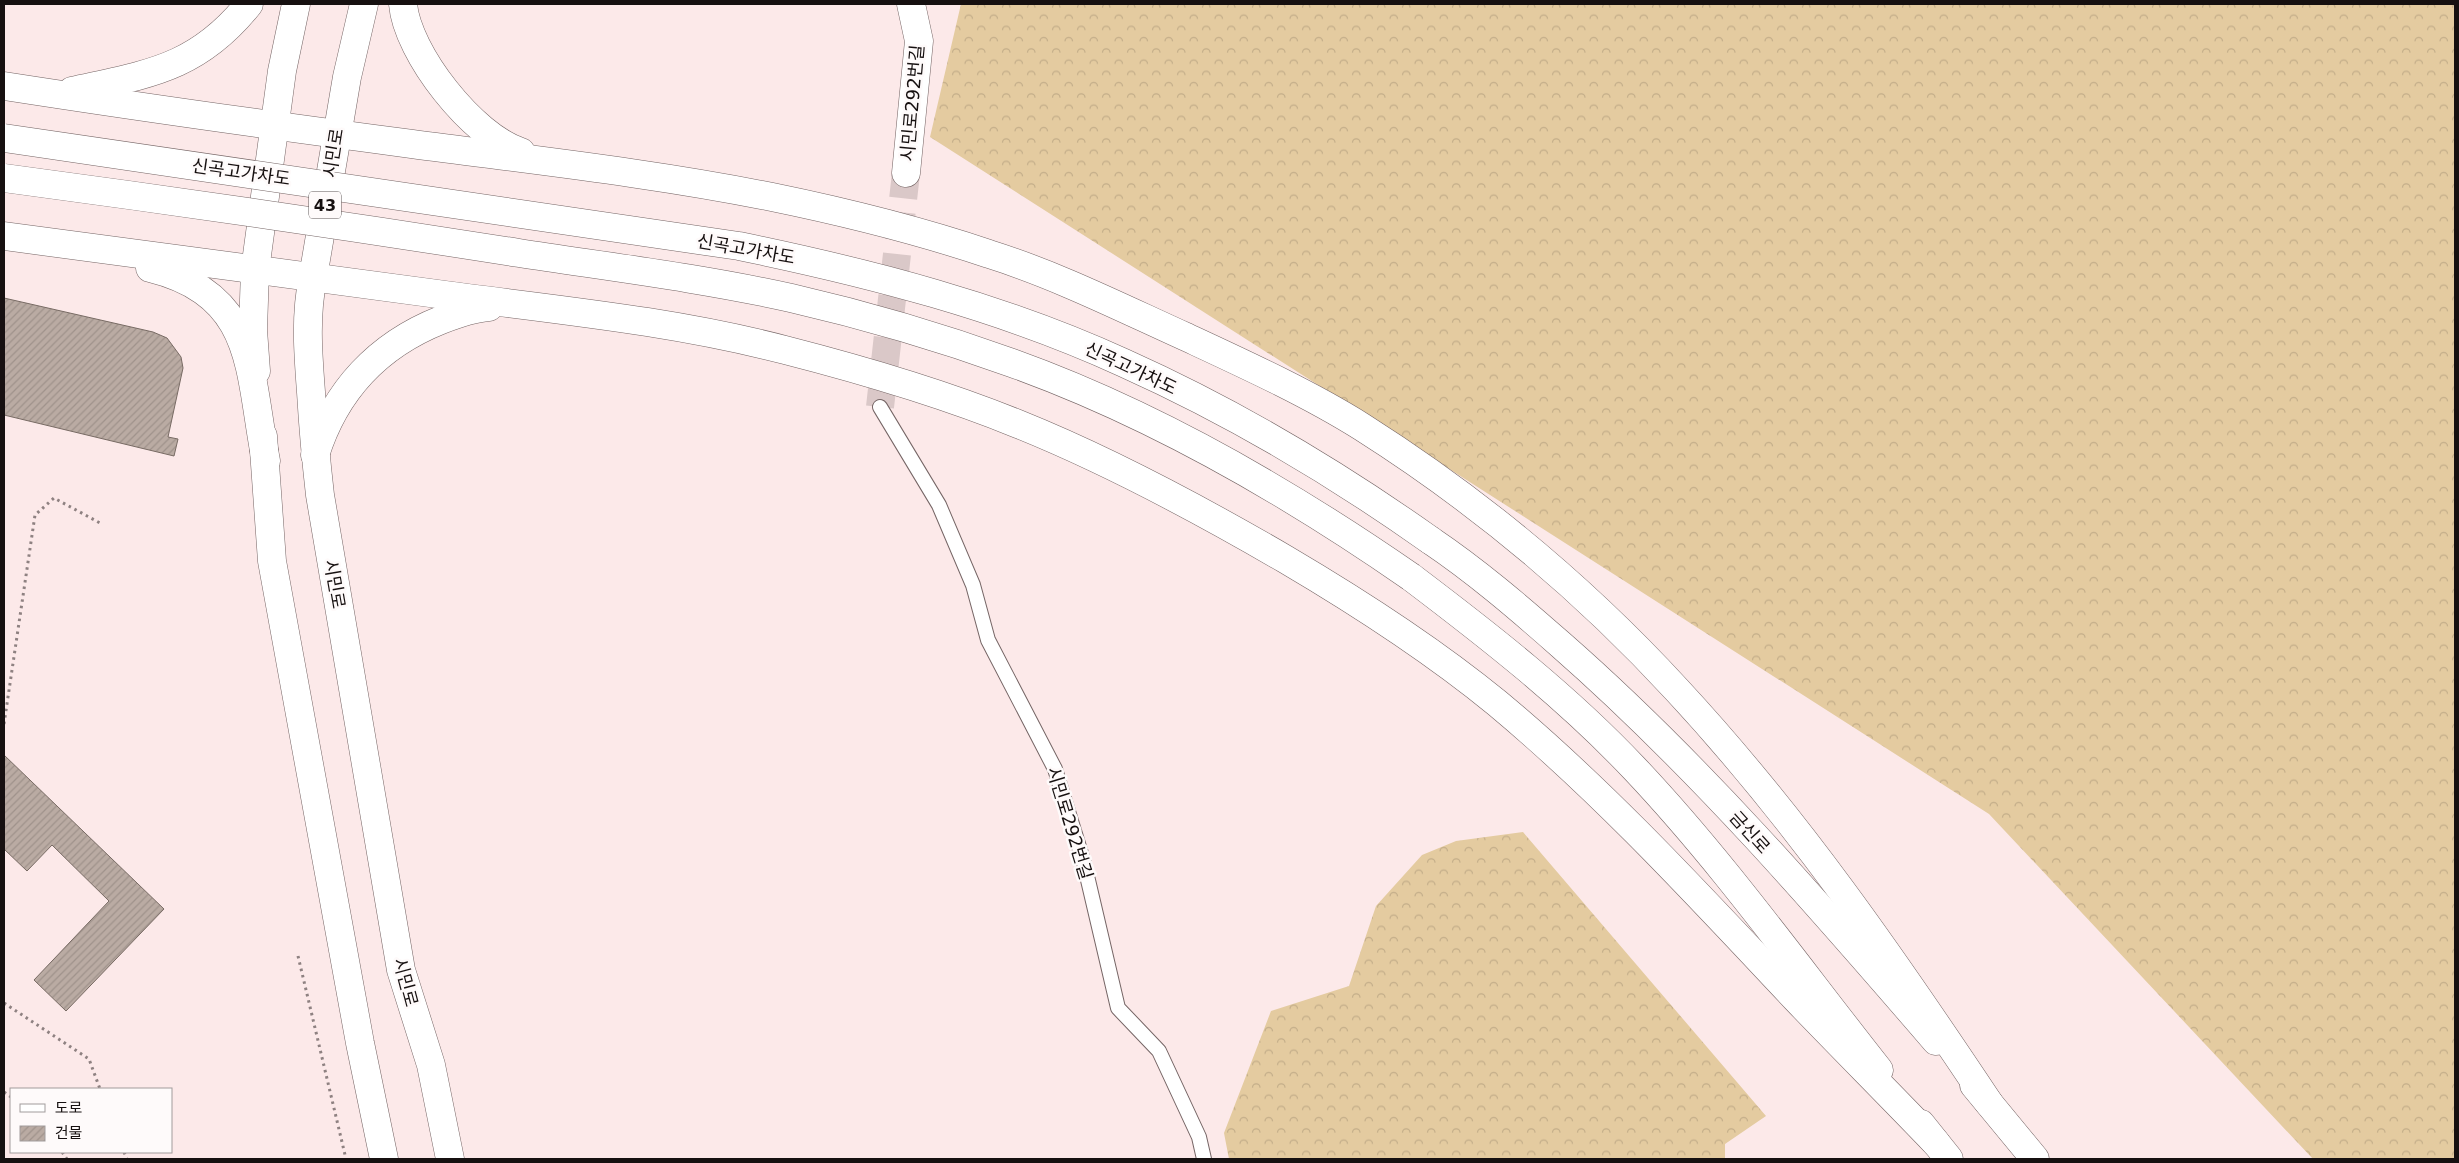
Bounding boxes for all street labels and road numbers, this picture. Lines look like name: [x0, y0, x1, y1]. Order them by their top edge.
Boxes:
street label: 시민로292번길: [896, 44, 928, 162]
street label: 시민로: [319, 127, 347, 179]
street label: 신곡고가차도: [190, 155, 292, 189]
road number: 43: [309, 192, 341, 218]
street label: 신곡고가차도: [695, 230, 797, 268]
street label: 신곡고가차도: [1082, 337, 1180, 399]
street label: 시민로: [320, 558, 350, 610]
street label: 시민로292번길: [1043, 764, 1097, 882]
street label: 금신로: [1726, 807, 1774, 857]
street label: 시민로: [389, 955, 423, 1009]

